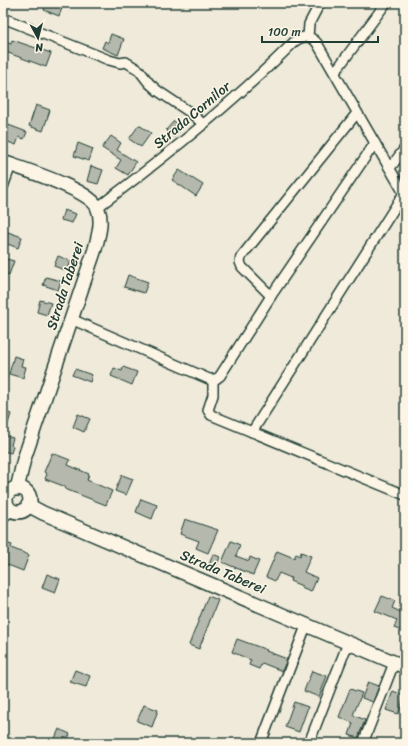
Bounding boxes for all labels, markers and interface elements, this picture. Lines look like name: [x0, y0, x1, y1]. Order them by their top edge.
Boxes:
north arrow: [18, 18, 58, 58]
scale bar: [262, 18, 378, 44]
text: 100 m: [268, 21, 301, 43]
text: N: [34, 37, 45, 57]
street label: Strada Cornilor: [147, 74, 238, 155]
street label: Strada Taberei: [39, 238, 91, 333]
street label: Strada Taberei: [176, 543, 271, 602]

